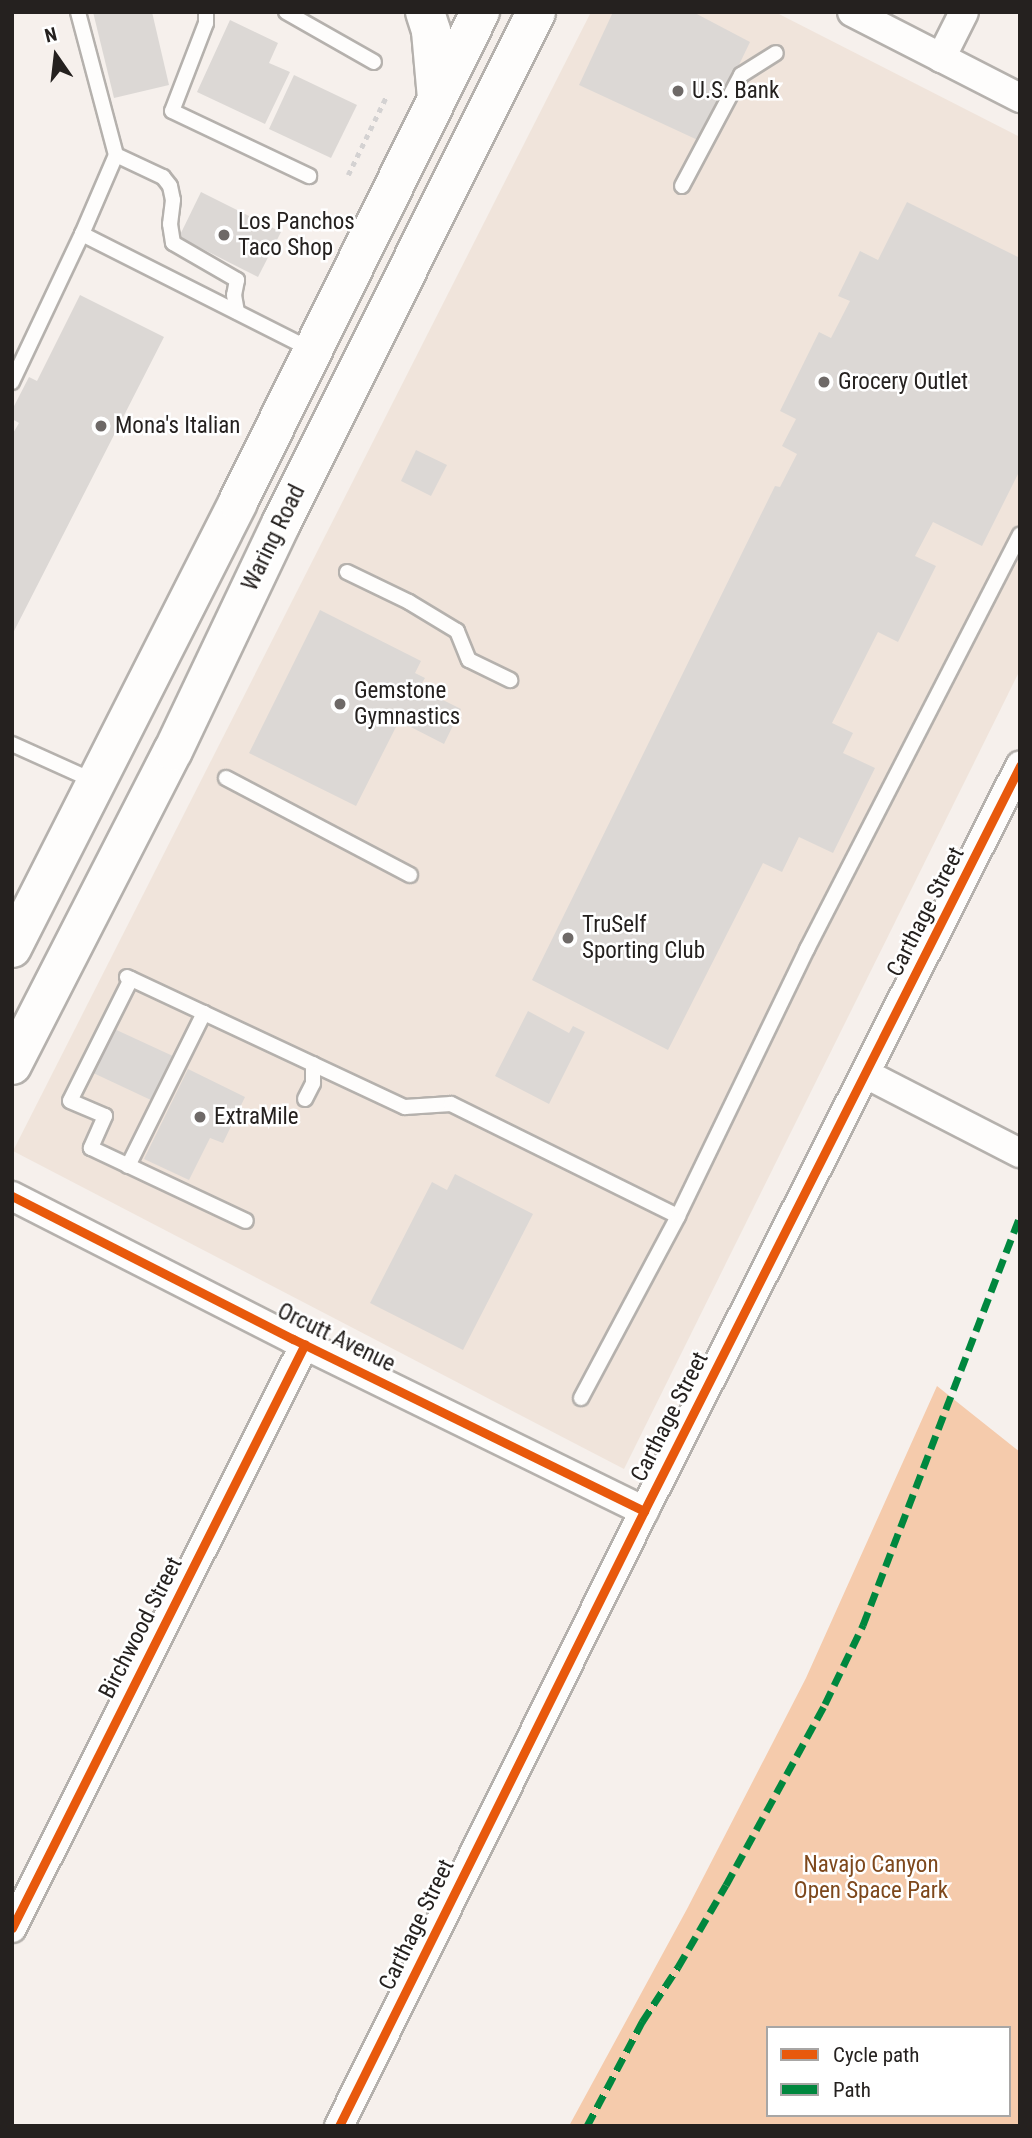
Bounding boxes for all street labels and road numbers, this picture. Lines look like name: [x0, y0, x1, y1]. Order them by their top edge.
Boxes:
street label: Waring Road: [237, 481, 311, 595]
street label: Carthage Street: [882, 843, 970, 981]
street label: Orcutt Avenue: [273, 1298, 399, 1378]
street label: Carthage Street: [626, 1348, 714, 1486]
street label: Birchwood Street: [94, 1553, 188, 1703]
street label: Carthage Street: [374, 1855, 460, 1995]

